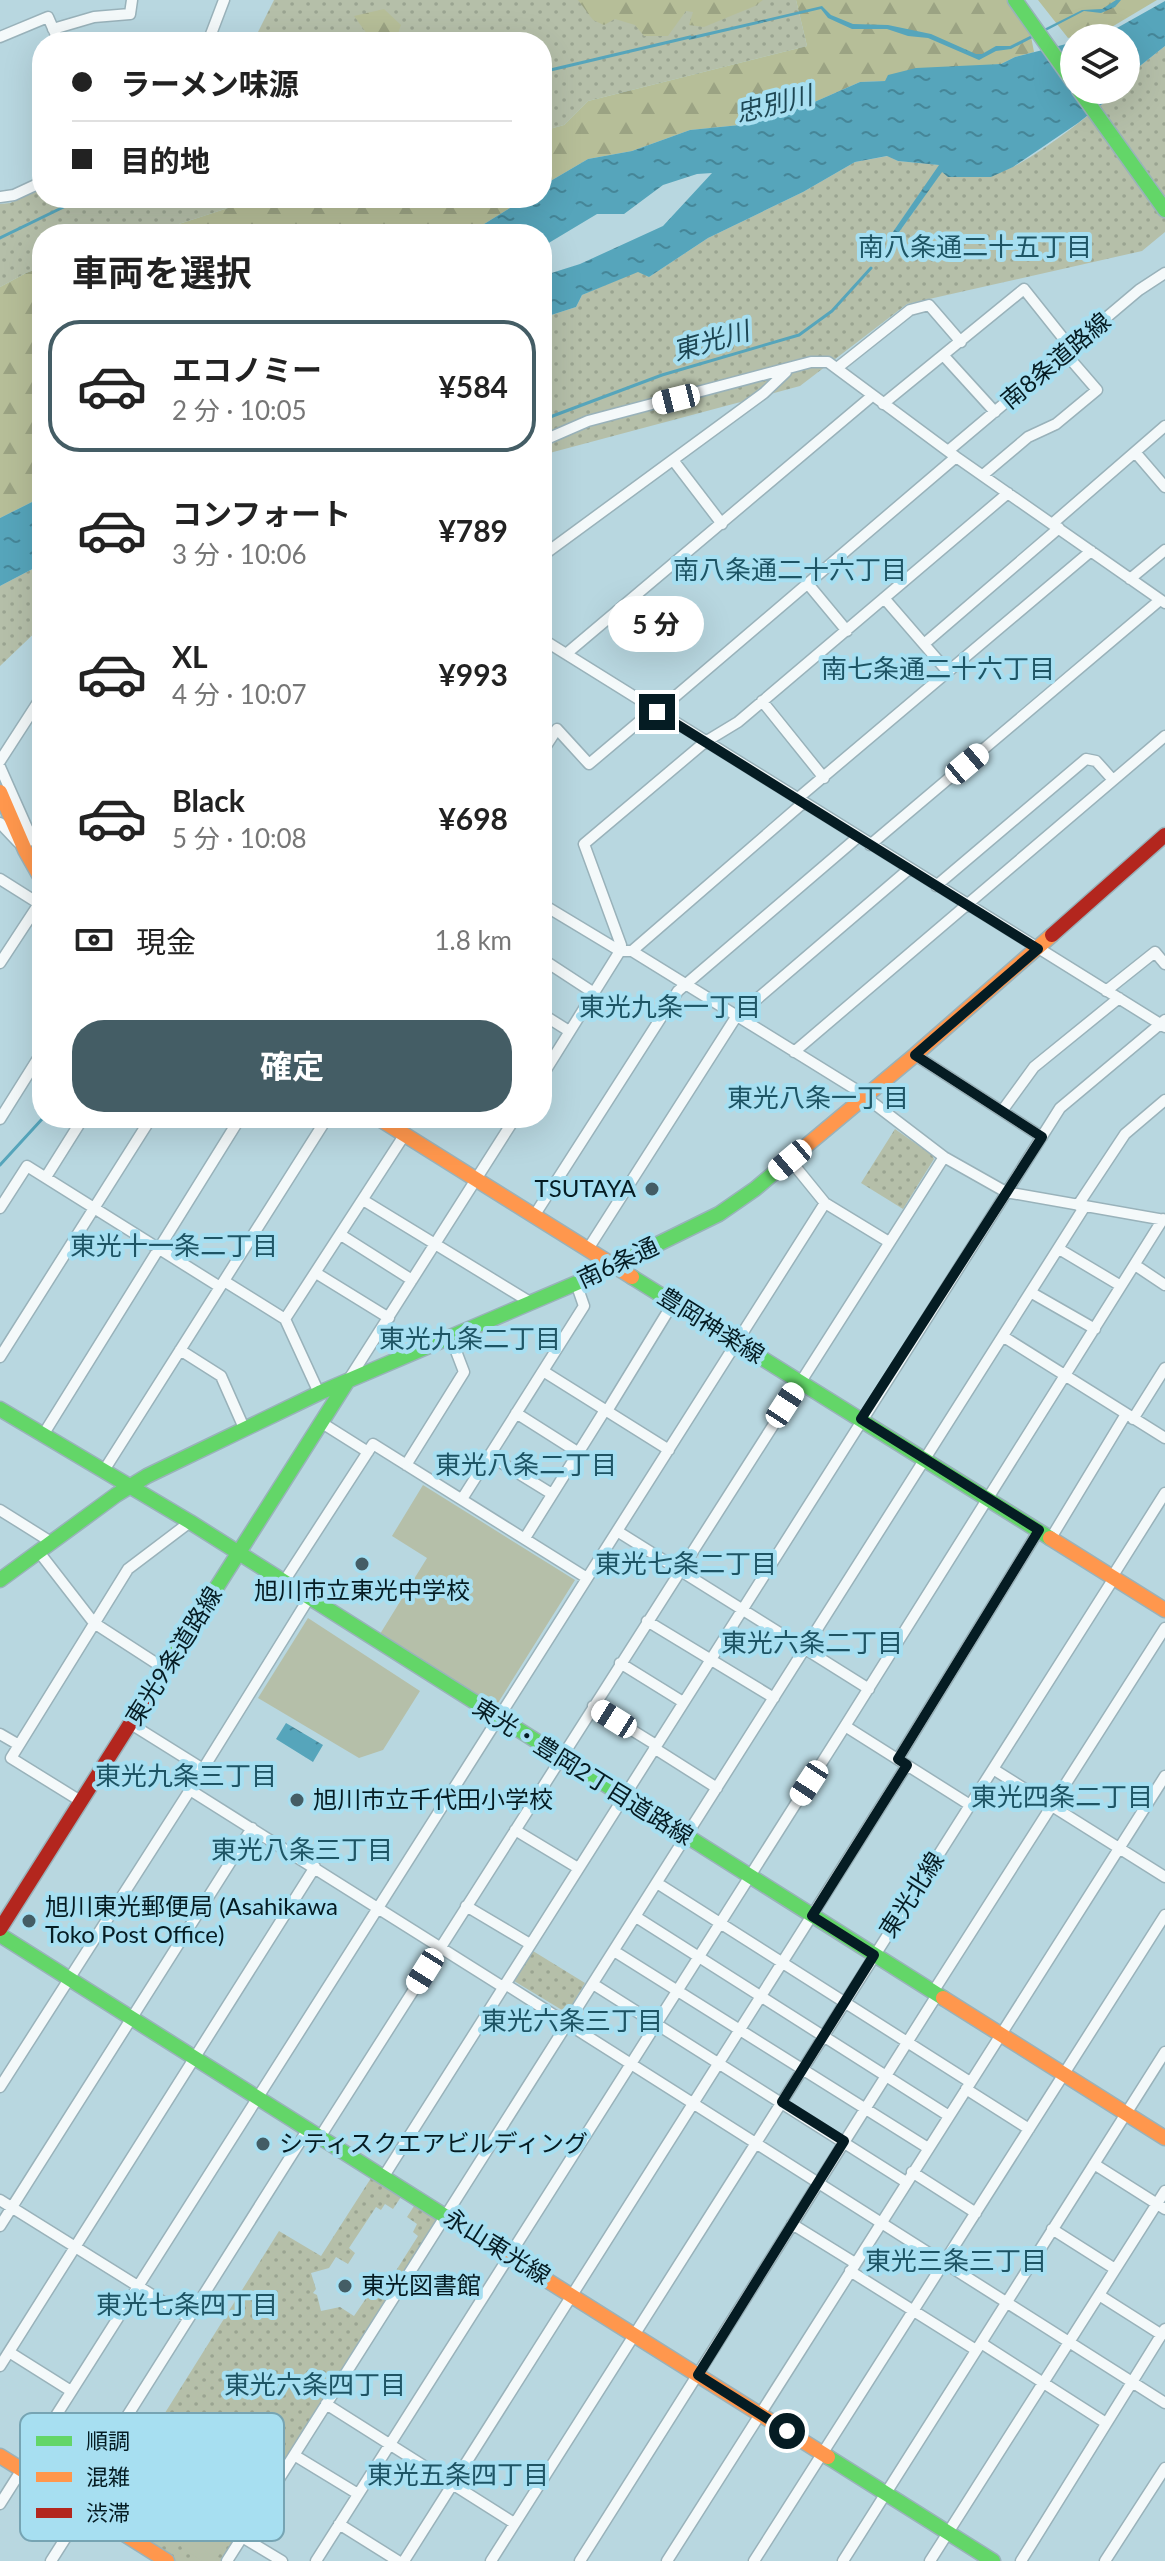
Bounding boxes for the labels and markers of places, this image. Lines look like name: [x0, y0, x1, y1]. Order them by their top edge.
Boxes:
place label: TSUTAYA: [535, 1173, 637, 1202]
marker: TSUTAYA: [643, 1180, 661, 1198]
marker: 旭川市立東光中学校: [353, 1555, 371, 1573]
place label: 旭川市立東光中学校: [254, 1575, 470, 1604]
place label: 旭川市立千代田小学校: [313, 1784, 553, 1813]
marker: 旭川市立千代田小学校: [288, 1791, 306, 1809]
place label: 旭川東光郵便局 (Asahikawa Toko Post Office): [45, 1891, 338, 1948]
marker: 旭川東光郵便局 (Asahikawa Toko Post Office): [20, 1912, 38, 1930]
place label: シティスクエアビルディング: [279, 2128, 588, 2157]
marker: シティスクエアビルディング: [254, 2135, 272, 2153]
place label: 東光図書館: [361, 2270, 481, 2299]
marker: 東光図書館: [336, 2277, 354, 2295]

